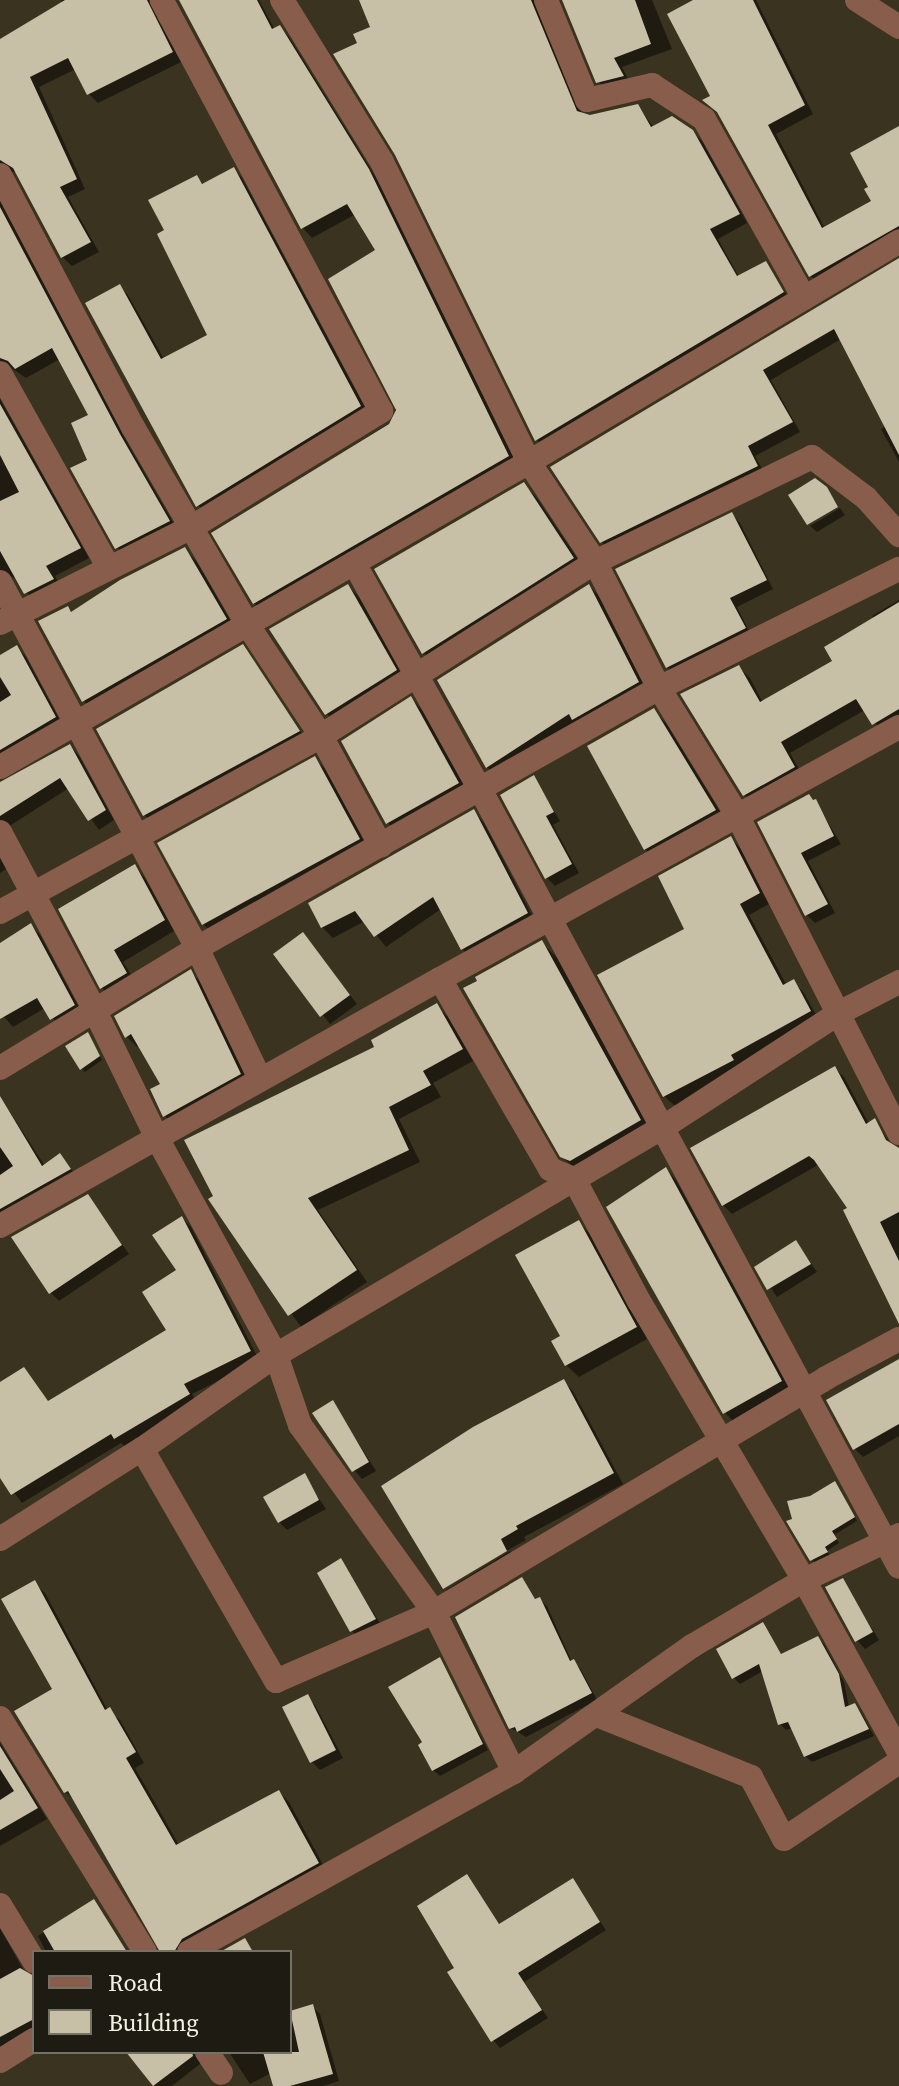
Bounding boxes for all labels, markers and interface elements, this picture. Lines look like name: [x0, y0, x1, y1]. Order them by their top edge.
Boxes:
legend: [32, 1950, 292, 2054]
text: Road: [108, 1966, 162, 1999]
text: Building: [108, 2006, 199, 2039]

